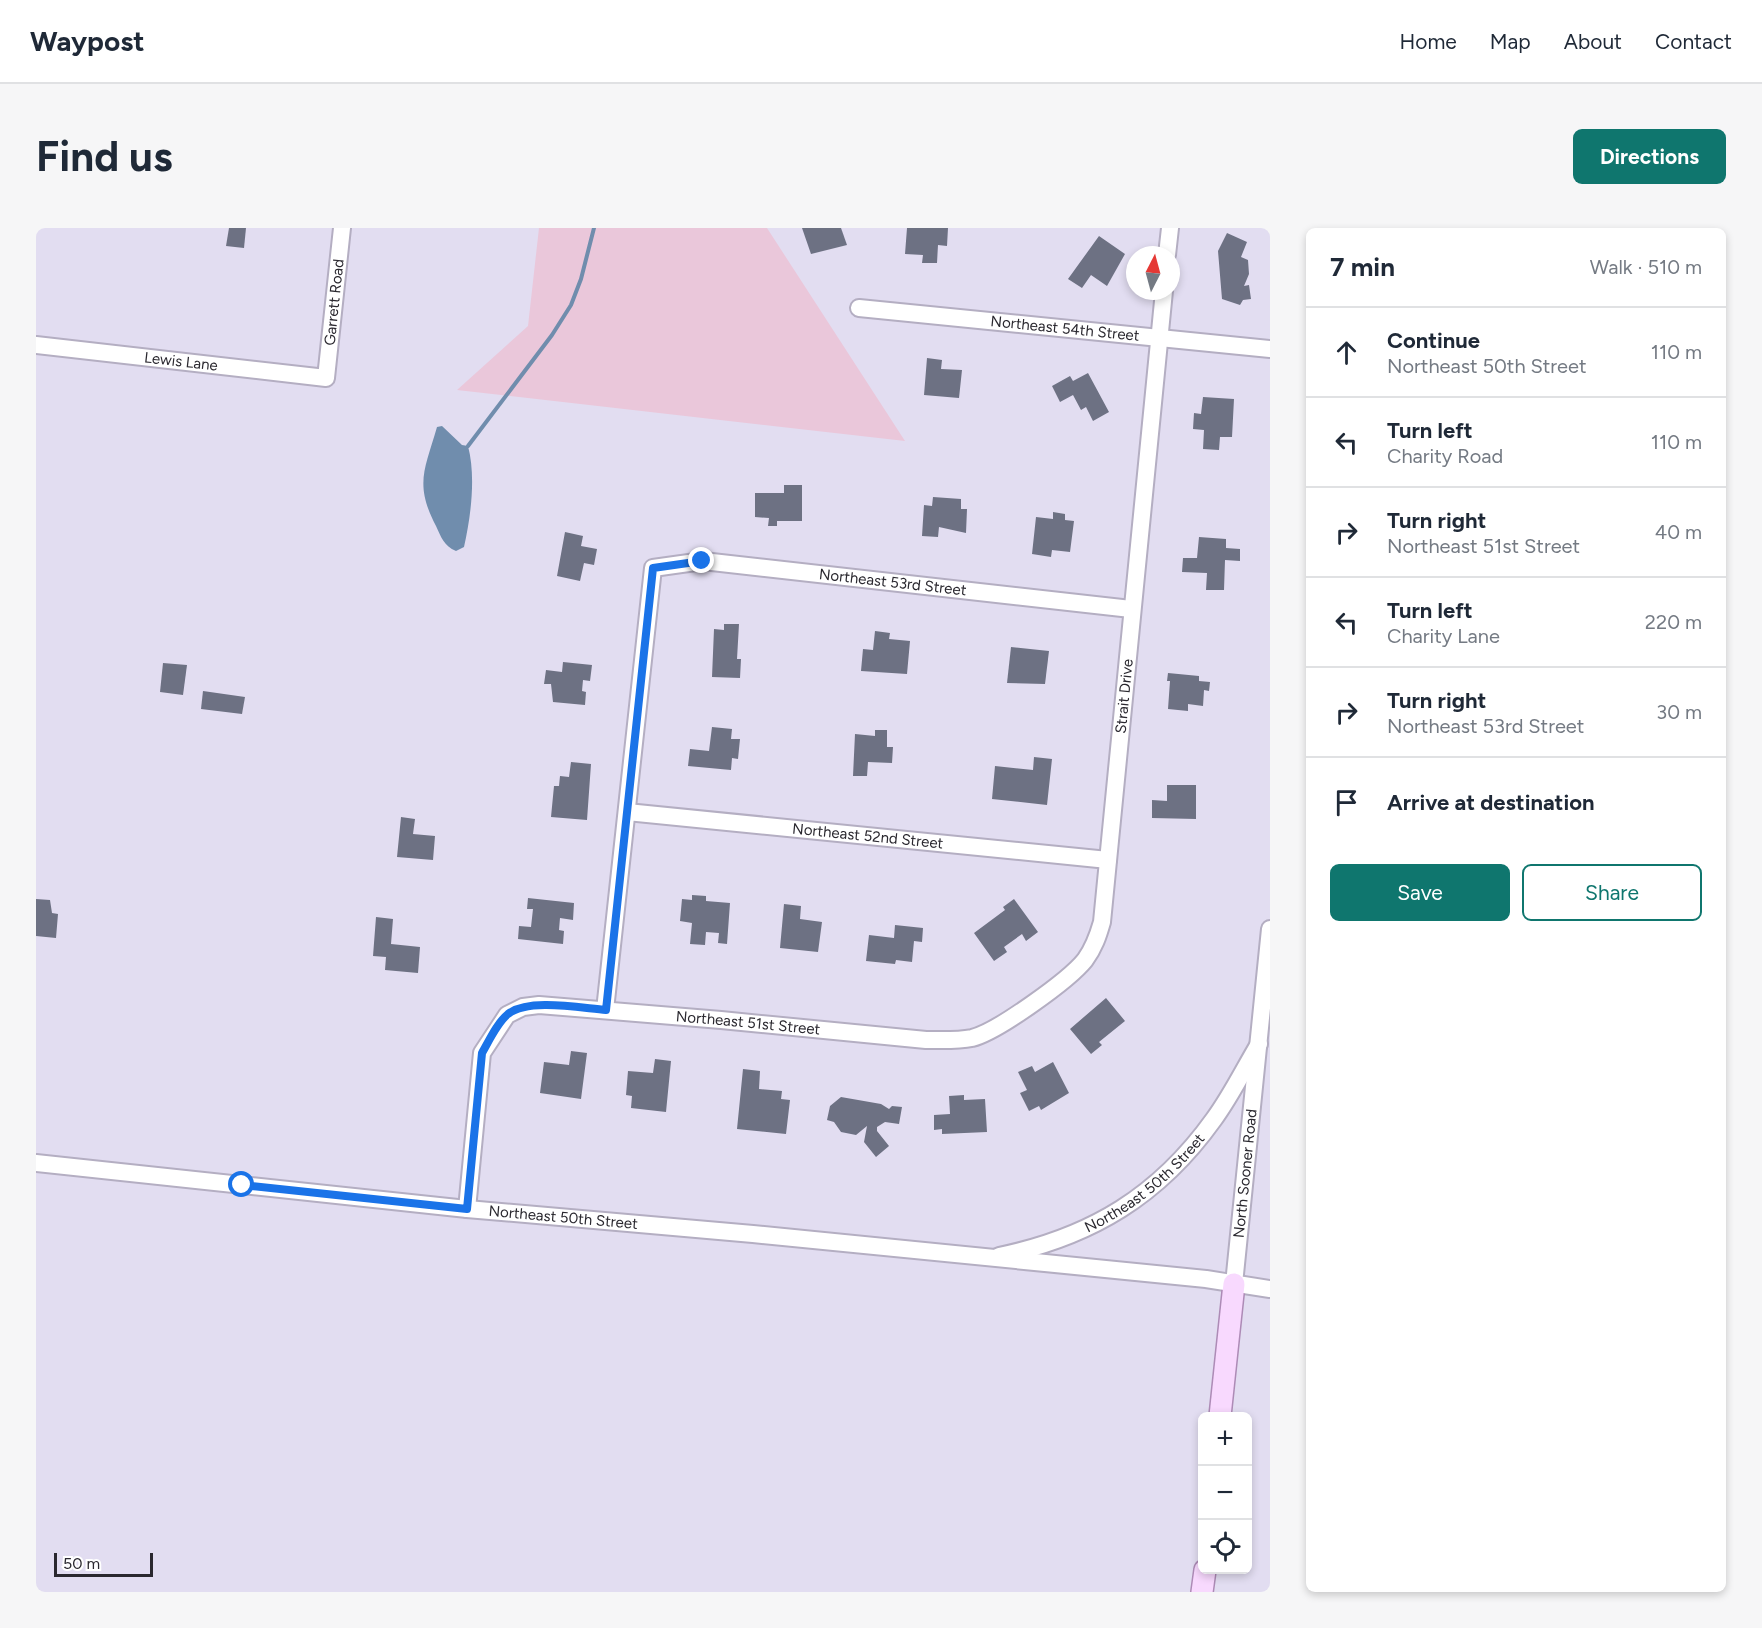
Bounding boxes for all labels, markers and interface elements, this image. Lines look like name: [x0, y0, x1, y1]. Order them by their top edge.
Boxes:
text: Waypost: [30, 24, 144, 58]
text: Home: [1400, 29, 1457, 54]
text: Map: [1490, 29, 1531, 54]
text: About: [1564, 29, 1622, 54]
text: Contact: [1655, 29, 1732, 54]
button: Directions: [1573, 129, 1726, 184]
text: Find us: [36, 131, 173, 182]
north arrow: [1126, 246, 1180, 300]
text: 7 min: [1330, 251, 1395, 283]
text: Walk · 510 m: [1590, 255, 1702, 279]
street label: Garrett Road: [321, 258, 348, 347]
street label: Northeast 54th Street: [990, 312, 1141, 345]
text: Continue: [1387, 327, 1480, 354]
icon: ahead: [1330, 336, 1363, 369]
text: 110 m: [1651, 340, 1702, 364]
street label: Lewis Lane: [143, 348, 219, 375]
text: Northeast 50th Street: [1387, 354, 1586, 378]
text: Turn left: [1387, 417, 1473, 444]
icon: left: [1330, 426, 1363, 459]
text: 110 m: [1651, 430, 1702, 454]
text: Charity Road: [1387, 444, 1503, 468]
text: Turn right: [1387, 507, 1486, 534]
icon: right: [1330, 516, 1363, 549]
text: 40 m: [1655, 520, 1702, 544]
text: Northeast 51st Street: [1387, 534, 1580, 558]
route end: [688, 547, 714, 573]
street label: Northeast 53rd Street: [818, 565, 968, 600]
text: Turn left: [1387, 597, 1473, 624]
icon: left: [1330, 606, 1363, 639]
text: 220 m: [1645, 610, 1702, 634]
text: Charity Lane: [1387, 624, 1500, 648]
street label: Strait Drive: [1112, 658, 1137, 734]
text: Turn right: [1387, 687, 1486, 714]
icon: right: [1330, 696, 1363, 729]
text: 30 m: [1656, 700, 1702, 724]
text: Northeast 53rd Street: [1387, 714, 1584, 738]
icon: arrive: [1330, 786, 1363, 819]
text: Arrive at destination: [1387, 789, 1595, 816]
street label: Northeast 52nd Street: [791, 820, 944, 853]
button: Save: [1330, 864, 1510, 921]
button: Share: [1522, 864, 1702, 921]
street label: Northeast 51st Street: [675, 1007, 821, 1039]
street label: North Sooner Road: [1230, 1108, 1261, 1239]
street label: Northeast 50th Street: [1082, 1130, 1209, 1236]
route start: [228, 1171, 254, 1197]
street label: Northeast 50th Street: [488, 1202, 639, 1233]
map controls: [1198, 1412, 1252, 1574]
button: +: [1198, 1412, 1252, 1466]
button: −: [1198, 1466, 1252, 1520]
button: locate: [1198, 1520, 1252, 1574]
scale bar: [54, 1550, 153, 1578]
text: 50 m: [63, 1554, 100, 1573]

